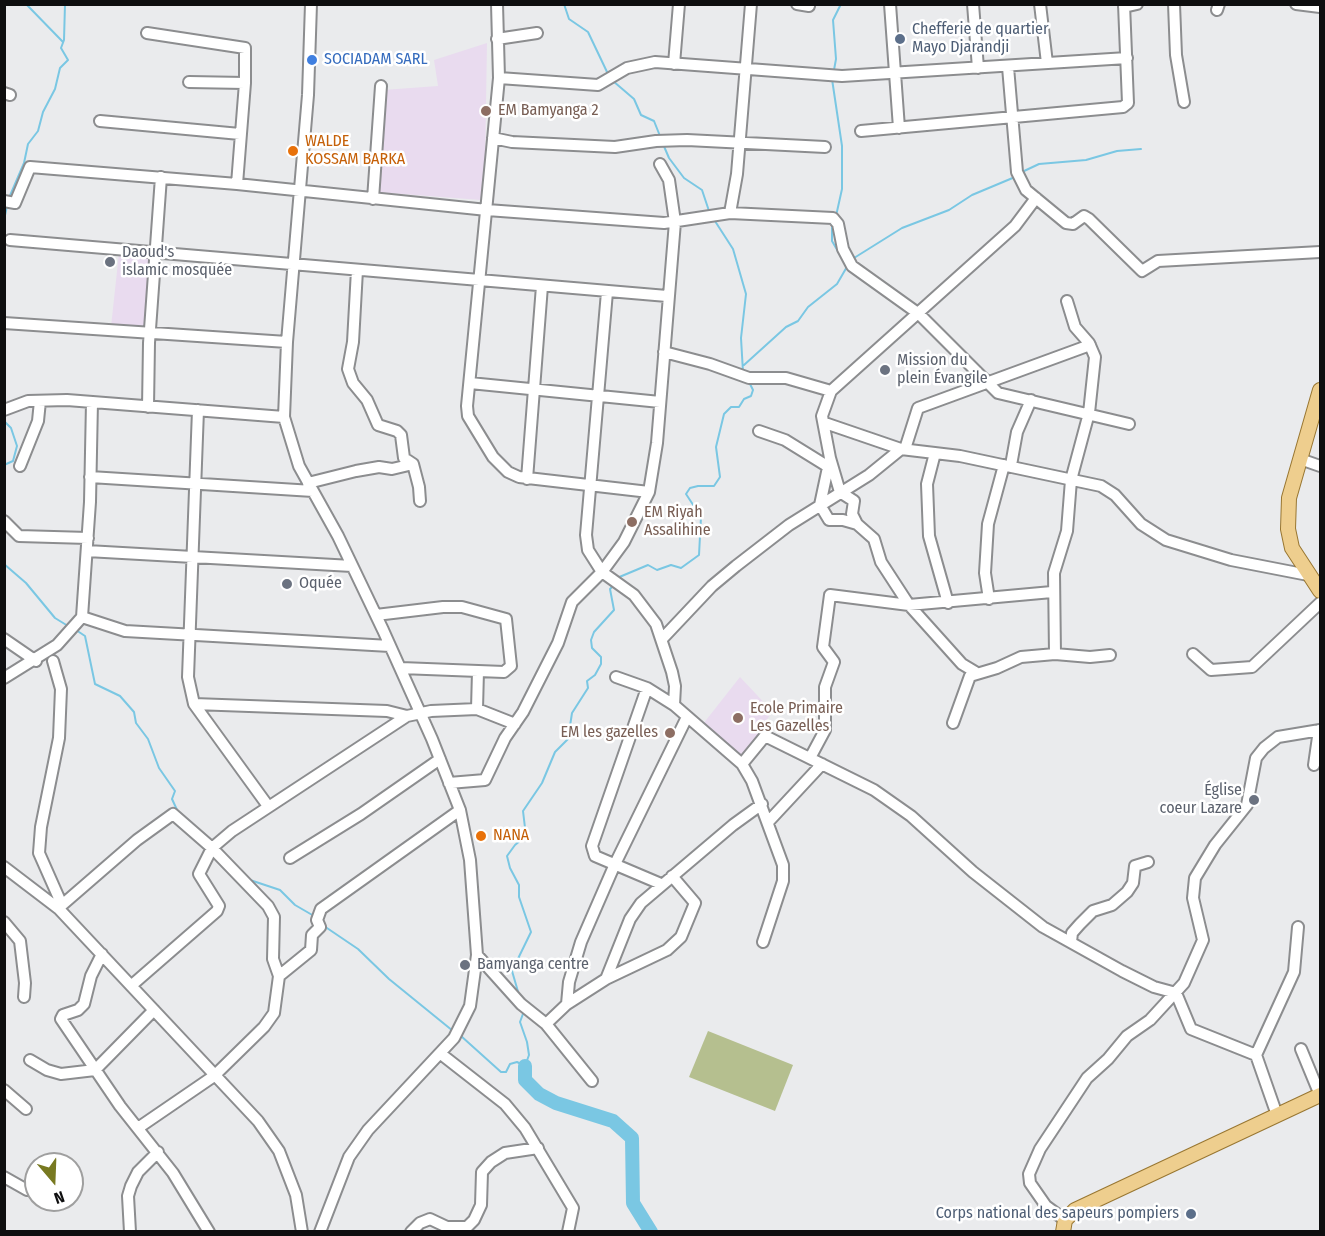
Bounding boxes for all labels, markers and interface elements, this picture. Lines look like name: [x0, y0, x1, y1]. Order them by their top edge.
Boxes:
place label: Chefferie de quartier Mayo Djarandji: [912, 20, 1048, 58]
marker: Chefferie de quartier Mayo Djarandji: [893, 32, 907, 46]
place label: SOCIADAM SARL: [324, 50, 427, 70]
marker: SOCIADAM SARL: [305, 53, 319, 67]
place label: EM Bamyanga 2: [498, 101, 598, 121]
marker: EM Bamyanga 2: [479, 104, 493, 118]
place label: WALDE KOSSAM BARKA: [305, 132, 405, 170]
marker: WALDE KOSSAM BARKA: [286, 144, 300, 158]
place label: Daoud's islamic mosquée: [122, 243, 232, 281]
marker: Daoud's islamic mosquée: [103, 255, 117, 269]
place label: Mission du plein Évangile: [897, 351, 988, 389]
marker: Mission du plein Évangile: [878, 363, 892, 377]
place label: EM Riyah Assalihine: [644, 503, 711, 541]
marker: EM Riyah Assalihine: [625, 515, 639, 529]
place label: Oquée: [299, 574, 342, 594]
marker: Oquée: [280, 577, 294, 591]
place label: Ecole Primaire Les Gazelles: [750, 699, 843, 737]
marker: Ecole Primaire Les Gazelles: [731, 711, 745, 725]
place label: EM les gazelles: [560, 723, 658, 743]
marker: EM les gazelles: [663, 726, 677, 740]
place label: Église coeur Lazare: [1160, 781, 1242, 819]
marker: Église coeur Lazare: [1247, 793, 1261, 807]
place label: NANA: [493, 826, 529, 846]
marker: NANA: [474, 829, 488, 843]
place label: Bamyanga centre: [477, 955, 589, 975]
marker: Bamyanga centre: [458, 958, 472, 972]
north arrow: [24, 1152, 84, 1212]
text: N: [52, 1187, 67, 1208]
place label: Corps national des sapeurs pompiers: [936, 1204, 1179, 1224]
marker: Corps national des sapeurs pompiers: [1184, 1207, 1198, 1221]

